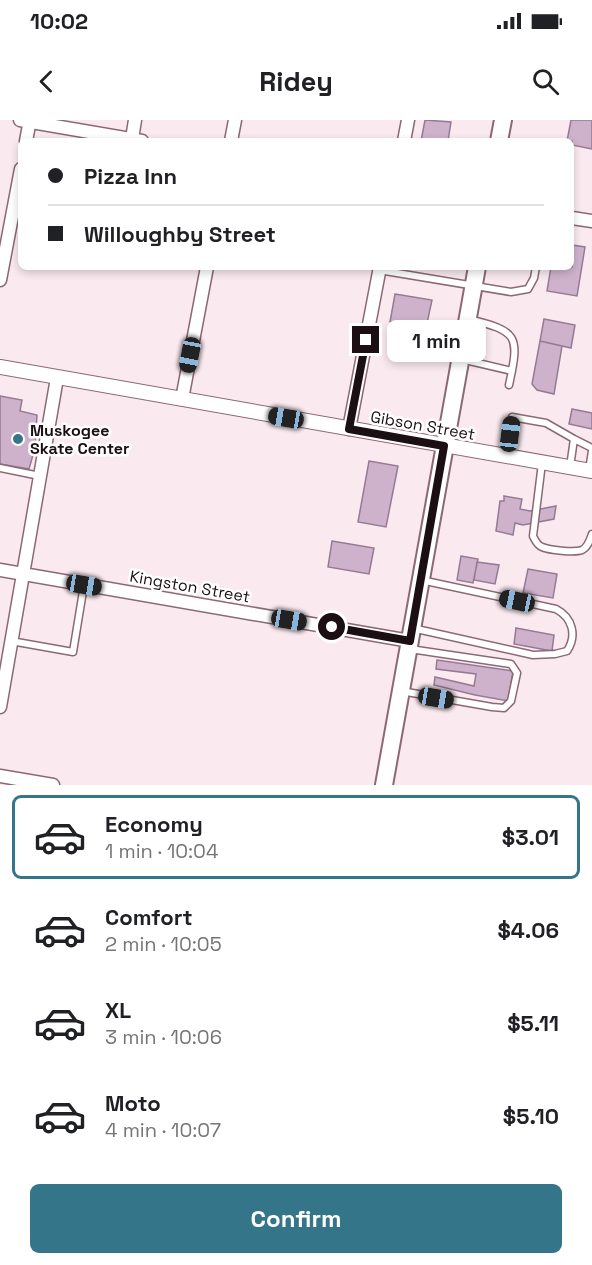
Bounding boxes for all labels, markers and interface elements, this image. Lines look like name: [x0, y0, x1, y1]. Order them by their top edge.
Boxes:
text: 10:02: [30, 7, 88, 35]
text: Ridey: [259, 64, 333, 99]
icon: back: [30, 65, 63, 98]
icon: search: [529, 65, 562, 98]
text: Pizza Inn: [84, 162, 177, 190]
text: Willoughby Street: [84, 220, 276, 248]
callout: 1 min: [387, 319, 486, 361]
route end: [352, 326, 379, 353]
text: 1 min: [412, 328, 461, 354]
car: [178, 336, 202, 374]
car: [267, 406, 305, 430]
street label: Gibson Street: [369, 406, 477, 445]
car: [499, 415, 521, 453]
place label: Muskogee Skate Center: [30, 420, 129, 459]
marker: Muskogee Skate Center: [11, 432, 25, 446]
street label: Kingston Street: [128, 566, 252, 607]
car: [65, 573, 103, 597]
car: [498, 588, 536, 614]
car: [270, 608, 308, 632]
route start: [318, 613, 345, 640]
car: [417, 686, 455, 710]
icon: car: [33, 810, 87, 864]
text: Economy: [105, 810, 203, 838]
text: $3.01: [502, 823, 559, 851]
text: 1 min · 10:04: [105, 838, 218, 864]
icon: car: [33, 903, 87, 957]
text: Comfort: [105, 903, 193, 931]
text: $4.06: [498, 916, 559, 944]
text: 2 min · 10:05: [105, 931, 222, 957]
icon: car: [33, 996, 87, 1050]
text: XL: [105, 996, 131, 1024]
text: $5.11: [507, 1009, 559, 1037]
text: 3 min · 10:06: [105, 1024, 222, 1050]
icon: car: [33, 1089, 87, 1143]
text: Moto: [105, 1089, 161, 1117]
text: $5.10: [503, 1102, 559, 1130]
text: 4 min · 10:07: [105, 1117, 221, 1143]
button: Confirm: [30, 1184, 562, 1253]

